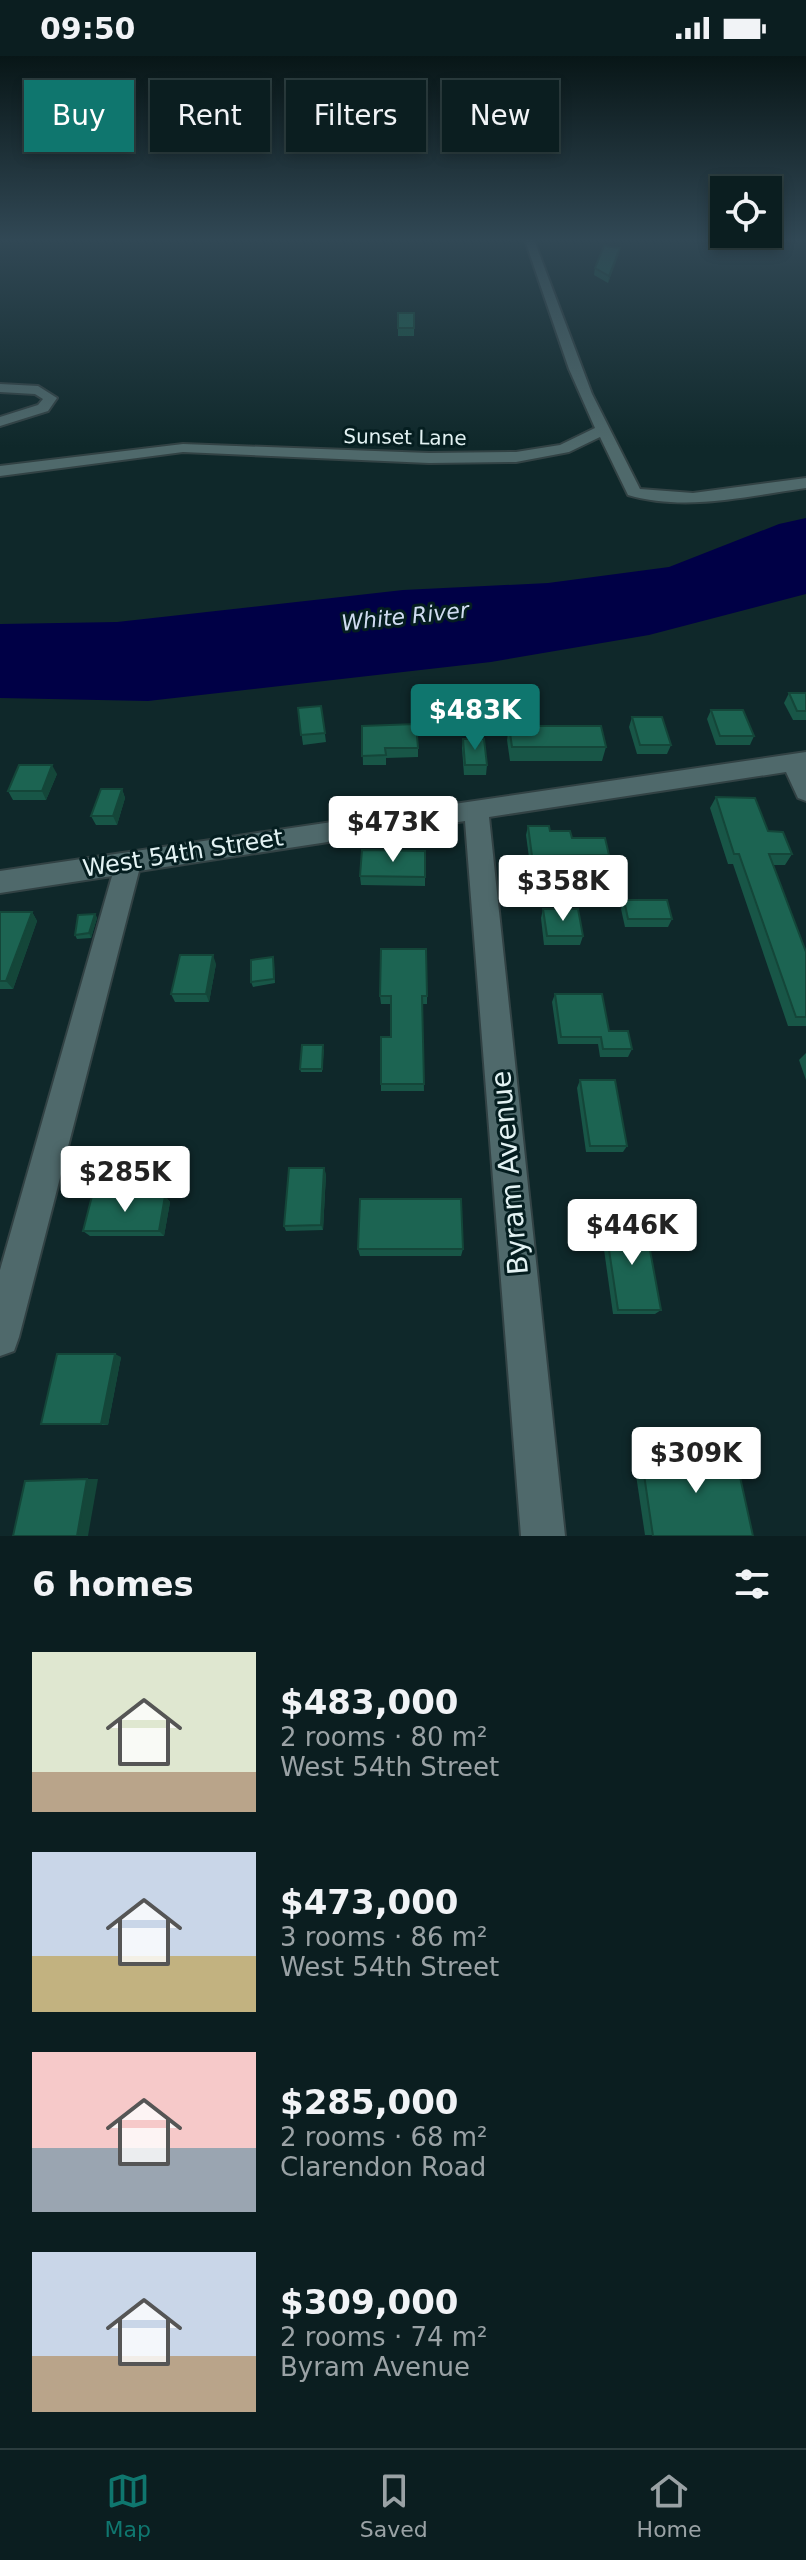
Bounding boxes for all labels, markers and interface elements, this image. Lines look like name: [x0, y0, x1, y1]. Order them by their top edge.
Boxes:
text: 09:50: [40, 11, 136, 46]
chip: Buy: [24, 80, 134, 152]
chip: Rent: [150, 80, 270, 152]
chip: Filters: [286, 80, 426, 152]
chip: New: [442, 80, 559, 152]
map controls: [710, 176, 782, 248]
button: locate: [710, 176, 782, 248]
street label: Sunset Lane: [343, 424, 467, 450]
water label: White River: [340, 597, 472, 636]
pin: $483K: [419, 684, 531, 752]
text: $483K: [429, 695, 521, 725]
pin: $473K: [337, 796, 449, 864]
text: $473K: [347, 807, 439, 837]
street label: West 54th Street: [81, 823, 285, 883]
pin: $358K: [507, 855, 619, 923]
text: $358K: [517, 866, 609, 896]
street label: Byram Avenue: [484, 1070, 535, 1276]
pin: $285K: [69, 1146, 181, 1214]
text: $285K: [79, 1157, 171, 1187]
pin: $446K: [576, 1199, 688, 1267]
text: $446K: [586, 1210, 678, 1240]
pin: $309K: [640, 1427, 752, 1495]
text: $309K: [650, 1438, 742, 1468]
icon: filters: [730, 1562, 774, 1606]
text: 6 homes: [32, 1564, 194, 1604]
text: $483,000: [280, 1682, 459, 1722]
icon: home: [96, 1684, 192, 1780]
text: 2 rooms · 80 m²: [280, 1722, 488, 1752]
text: West 54th Street: [280, 1752, 499, 1782]
text: $473,000: [280, 1882, 459, 1922]
icon: home: [96, 1884, 192, 1980]
text: 3 rooms · 86 m²: [280, 1922, 488, 1952]
text: West 54th Street: [280, 1952, 499, 1982]
text: $285,000: [280, 2082, 459, 2122]
icon: home: [96, 2084, 192, 2180]
text: 2 rooms · 68 m²: [280, 2122, 488, 2152]
text: Clarendon Road: [280, 2152, 486, 2182]
text: $309,000: [280, 2282, 459, 2322]
icon: home: [96, 2284, 192, 2380]
text: 2 rooms · 74 m²: [280, 2322, 488, 2352]
text: Byram Avenue: [280, 2352, 470, 2382]
tab: Map: [104, 2469, 151, 2542]
tab: Saved: [360, 2469, 428, 2542]
tab: Home: [637, 2469, 702, 2542]

